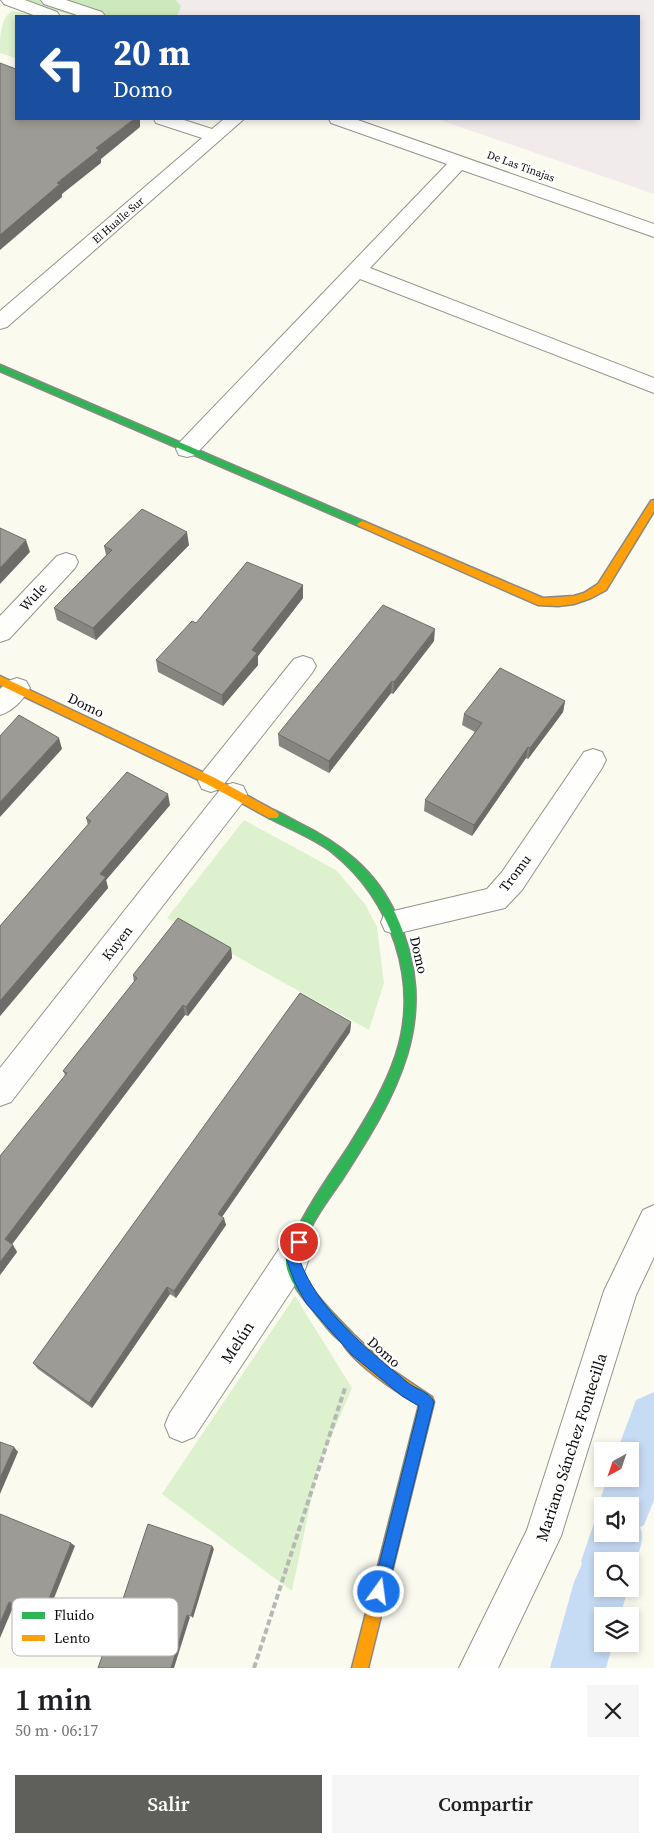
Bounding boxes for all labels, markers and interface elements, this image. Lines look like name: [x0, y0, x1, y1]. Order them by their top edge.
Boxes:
text: 20 m: [113, 29, 190, 77]
icon: left: [30, 35, 95, 100]
text: Domo: [113, 74, 173, 104]
street label: De Las Tinajas: [485, 147, 557, 186]
street label: El Hualle Sur: [89, 193, 148, 247]
street label: Wule: [15, 578, 51, 616]
street label: Domo: [65, 688, 108, 722]
street label: Tromu: [494, 850, 536, 896]
street label: Kuyen: [97, 921, 137, 965]
street label: Domo: [405, 934, 433, 976]
pin: [278, 1221, 320, 1263]
icon: arrive: [285, 1228, 313, 1256]
street label: Melún: [215, 1317, 259, 1367]
street label: Domo: [363, 1332, 405, 1372]
street label: Mariano Sánchez Fontecilla: [530, 1349, 612, 1544]
north arrow: [594, 1442, 639, 1488]
map controls: [594, 1442, 639, 1652]
button: sound: [594, 1497, 639, 1542]
button: search: [594, 1552, 639, 1597]
position arrow: [352, 1565, 404, 1617]
legend: [12, 1598, 178, 1656]
text: Fluido: [54, 1605, 94, 1625]
button: layers: [594, 1607, 639, 1652]
text: Lento: [54, 1628, 90, 1648]
text: 1 min: [15, 1679, 92, 1720]
button: close: [587, 1685, 639, 1737]
text: 50 m · 06:17: [15, 1719, 98, 1741]
button: Salir: [15, 1775, 322, 1833]
button: Compartir: [332, 1775, 639, 1833]

